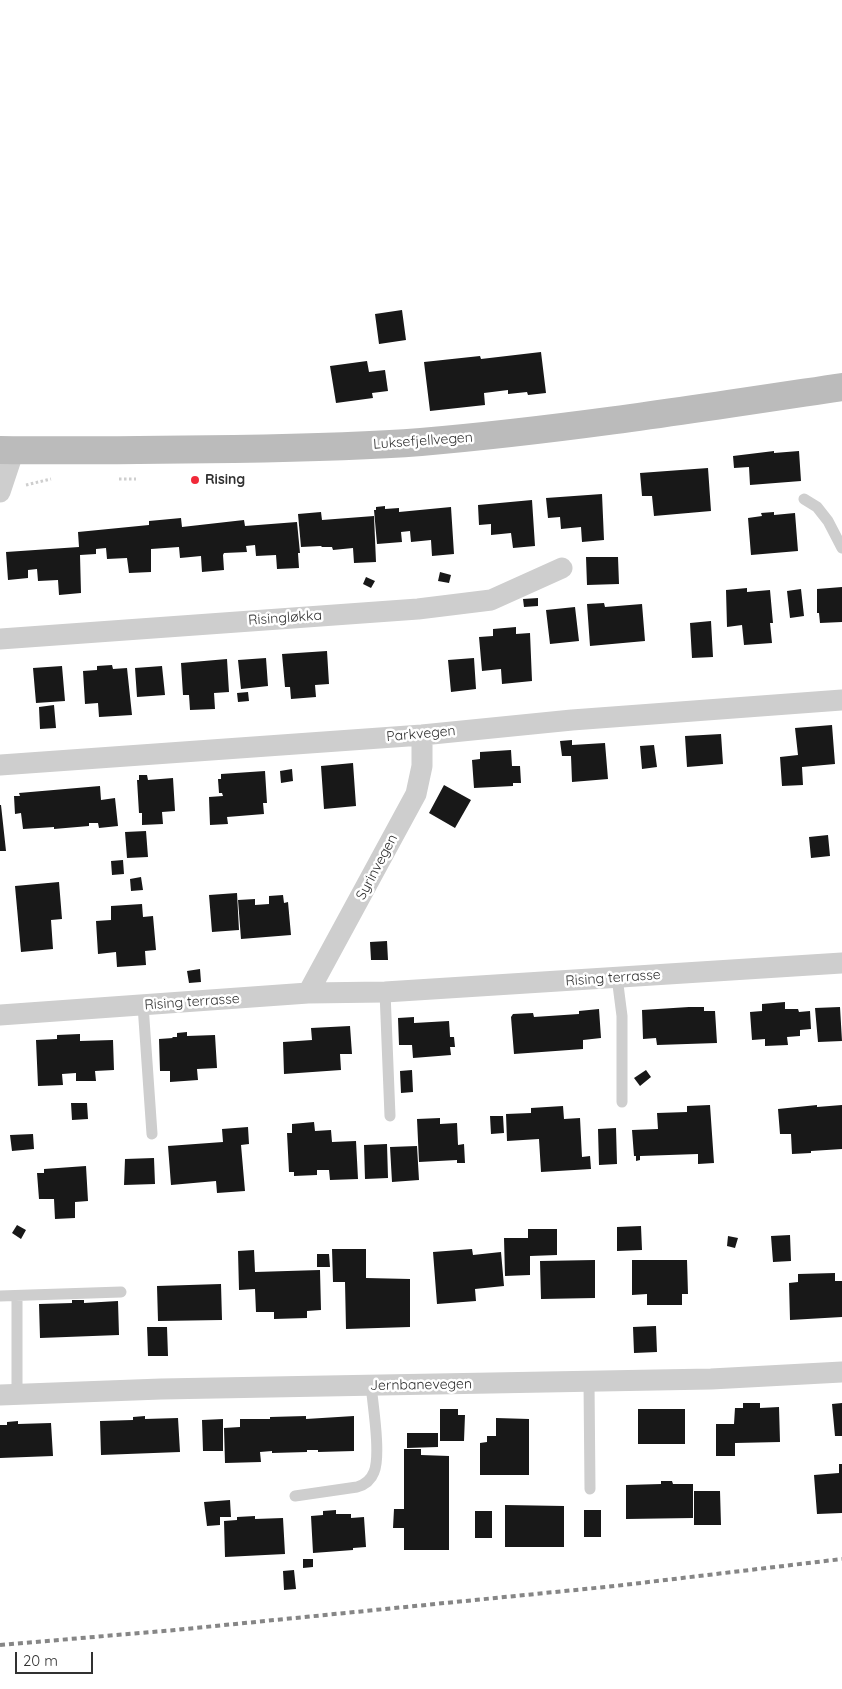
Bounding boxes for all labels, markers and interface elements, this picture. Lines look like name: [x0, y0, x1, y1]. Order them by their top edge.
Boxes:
street label: Luksefjellvegen: [373, 429, 473, 453]
place label: Rising: [205, 472, 245, 488]
marker: Rising: [189, 474, 201, 486]
street label: Risingløkka: [248, 607, 322, 629]
street label: Parkvegen: [386, 723, 456, 745]
street label: Syrinvegen: [353, 831, 401, 903]
street label: Rising terrasse: [565, 966, 661, 990]
street label: Rising terrasse: [144, 990, 240, 1014]
street label: Jernbanevegen: [370, 1376, 472, 1394]
scale bar: [18, 1642, 95, 1674]
text: 20 m: [23, 1651, 58, 1670]

